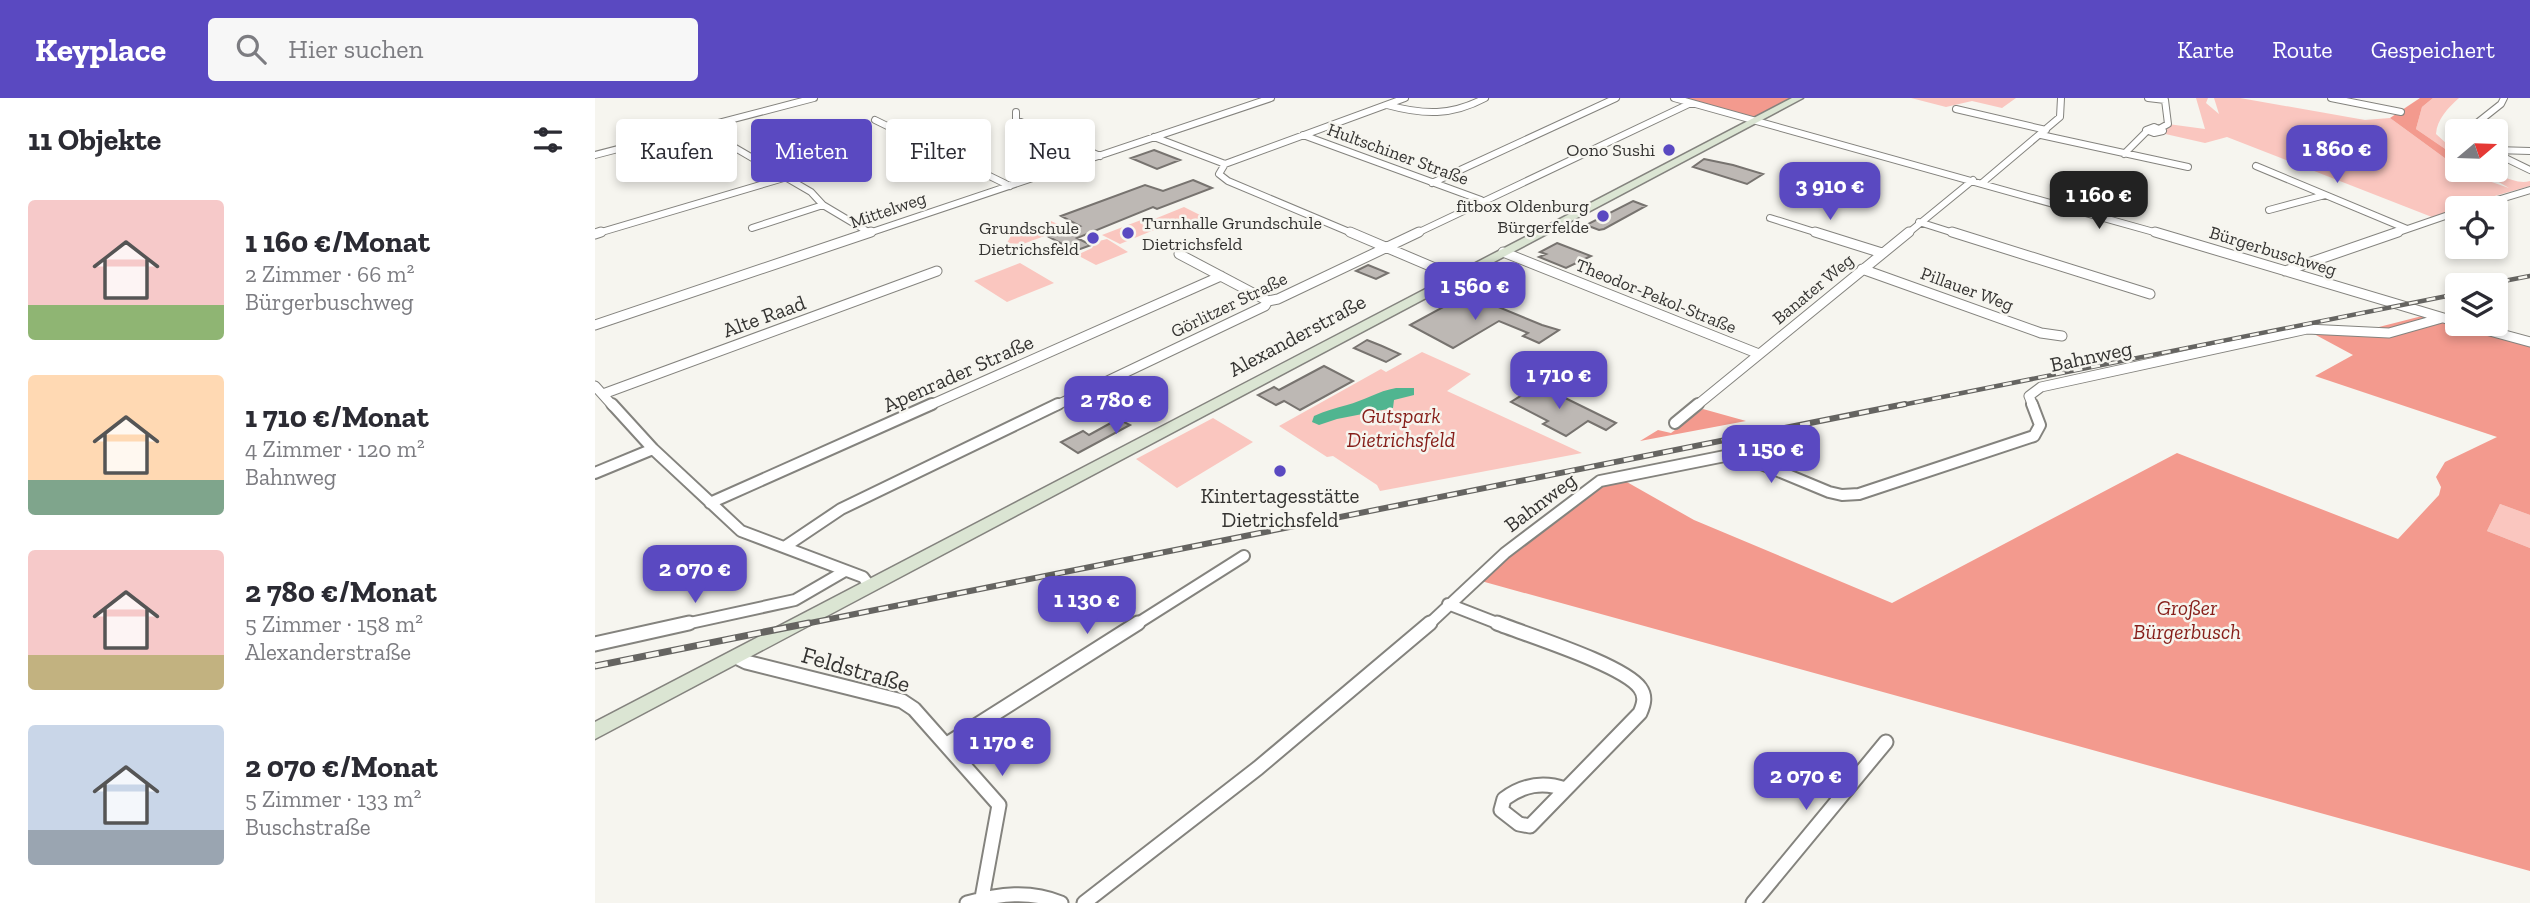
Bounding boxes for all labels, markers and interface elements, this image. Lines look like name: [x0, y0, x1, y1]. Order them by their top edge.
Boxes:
search box: [208, 18, 698, 81]
text: Keyplace: [35, 30, 166, 69]
icon: search: [232, 30, 270, 68]
text: Hier suchen: [288, 33, 423, 65]
text: Karte: [2177, 35, 2234, 64]
text: Route: [2272, 35, 2333, 64]
text: Gespeichert: [2371, 35, 2495, 64]
street label: Hultschiner Straße: [1324, 118, 1472, 190]
chip: Kaufen: [616, 119, 737, 182]
chip: Mieten: [751, 119, 872, 182]
chip: Filter: [886, 119, 991, 182]
chip: Neu: [1005, 119, 1095, 182]
north arrow: [2445, 119, 2508, 182]
map controls: [2445, 119, 2508, 336]
icon: filters: [529, 121, 567, 159]
text: 11 Objekte: [28, 122, 161, 158]
pin: 1 860 €: [2272, 126, 2402, 185]
text: 1 860 €: [2302, 134, 2372, 162]
place label: Oono Sushi: [1566, 139, 1655, 161]
marker: Oono Sushi: [1661, 142, 1677, 158]
pin: 3 910 €: [1765, 162, 1895, 222]
text: 3 910 €: [1795, 171, 1865, 199]
pin: 1 160 €: [2034, 172, 2164, 231]
text: 1 160 €: [2066, 180, 2132, 208]
street label: Mittelweg: [847, 187, 929, 233]
place label: fitbox Oldenburg Bürgerfelde: [1456, 195, 1589, 238]
button: locate: [2445, 196, 2508, 259]
marker: fitbox Oldenburg Bürgerfelde: [1595, 208, 1611, 224]
place label: Turnhalle Grundschule Dietrichsfeld: [1142, 212, 1322, 255]
place label: Grundschule Dietrichsfeld: [979, 217, 1079, 260]
street label: Bürgerbuschweg: [2207, 221, 2339, 281]
text: 1 160 €/Monat: [245, 224, 430, 260]
marker: Turnhalle Grundschule Dietrichsfeld: [1120, 225, 1136, 241]
icon: home: [84, 228, 168, 312]
marker: Grundschule Dietrichsfeld: [1085, 230, 1101, 246]
street label: Banater Weg: [1768, 249, 1858, 329]
street label: Theodor-Pekol-Straße: [1572, 254, 1740, 338]
text: 2 Zimmer · 66 m²: [245, 260, 415, 288]
pin: 1 560 €: [1410, 262, 1540, 322]
street label: Pillauer Weg: [1918, 262, 2017, 316]
street label: Görlitzer Straße: [1167, 267, 1291, 343]
text: 1 560 €: [1440, 271, 1510, 299]
button: layers: [2445, 273, 2508, 336]
text: Bürgerbuschweg: [245, 288, 414, 316]
street label: Alexanderstraße: [1224, 288, 1370, 382]
street label: Alte Raad: [719, 289, 809, 343]
street label: Apenrader Straße: [879, 329, 1037, 417]
street label: Bahnweg: [2048, 335, 2135, 377]
pin: 1 710 €: [1494, 352, 1624, 411]
text: 1 710 €: [1526, 360, 1592, 388]
pin: 2 780 €: [1051, 376, 1181, 436]
text: 2 780 €: [1080, 385, 1152, 413]
text: 1 710 €/Monat: [245, 399, 429, 435]
icon: home: [84, 403, 168, 487]
park label: Gutspark Dietrichsfeld: [1347, 403, 1455, 452]
pin: 1 150 €: [1706, 426, 1836, 485]
text: 1 150 €: [1738, 434, 1804, 462]
text: 4 Zimmer · 120 m²: [245, 435, 425, 463]
text: Bahnweg: [245, 463, 336, 491]
marker: Kintertagesstätte Dietrichsfeld: [1272, 463, 1288, 479]
street label: Bahnweg: [1499, 467, 1581, 537]
place label: Kintertagesstätte Dietrichsfeld: [1201, 483, 1360, 532]
pin: 2 070 €: [630, 546, 760, 605]
text: 2 070 €: [659, 554, 731, 582]
text: 2 780 €/Monat: [245, 574, 437, 610]
pin: 1 130 €: [1022, 576, 1152, 636]
icon: home: [84, 578, 168, 662]
text: 1 130 €: [1054, 585, 1120, 613]
park label: Großer Bürgerbusch: [2133, 595, 2241, 644]
text: 5 Zimmer · 158 m²: [245, 610, 423, 638]
text: Alexanderstraße: [245, 638, 411, 666]
street label: Feldstraße: [798, 640, 914, 698]
pin: 1 170 €: [937, 718, 1067, 778]
text: 1 170 €: [970, 727, 1034, 755]
text: 2 070 €/Monat: [245, 749, 438, 785]
pin: 2 070 €: [1741, 752, 1871, 812]
icon: home: [84, 753, 168, 837]
text: 2 070 €: [1770, 761, 1842, 789]
text: 5 Zimmer · 133 m²: [245, 785, 421, 813]
text: Buschstraße: [245, 813, 371, 841]

